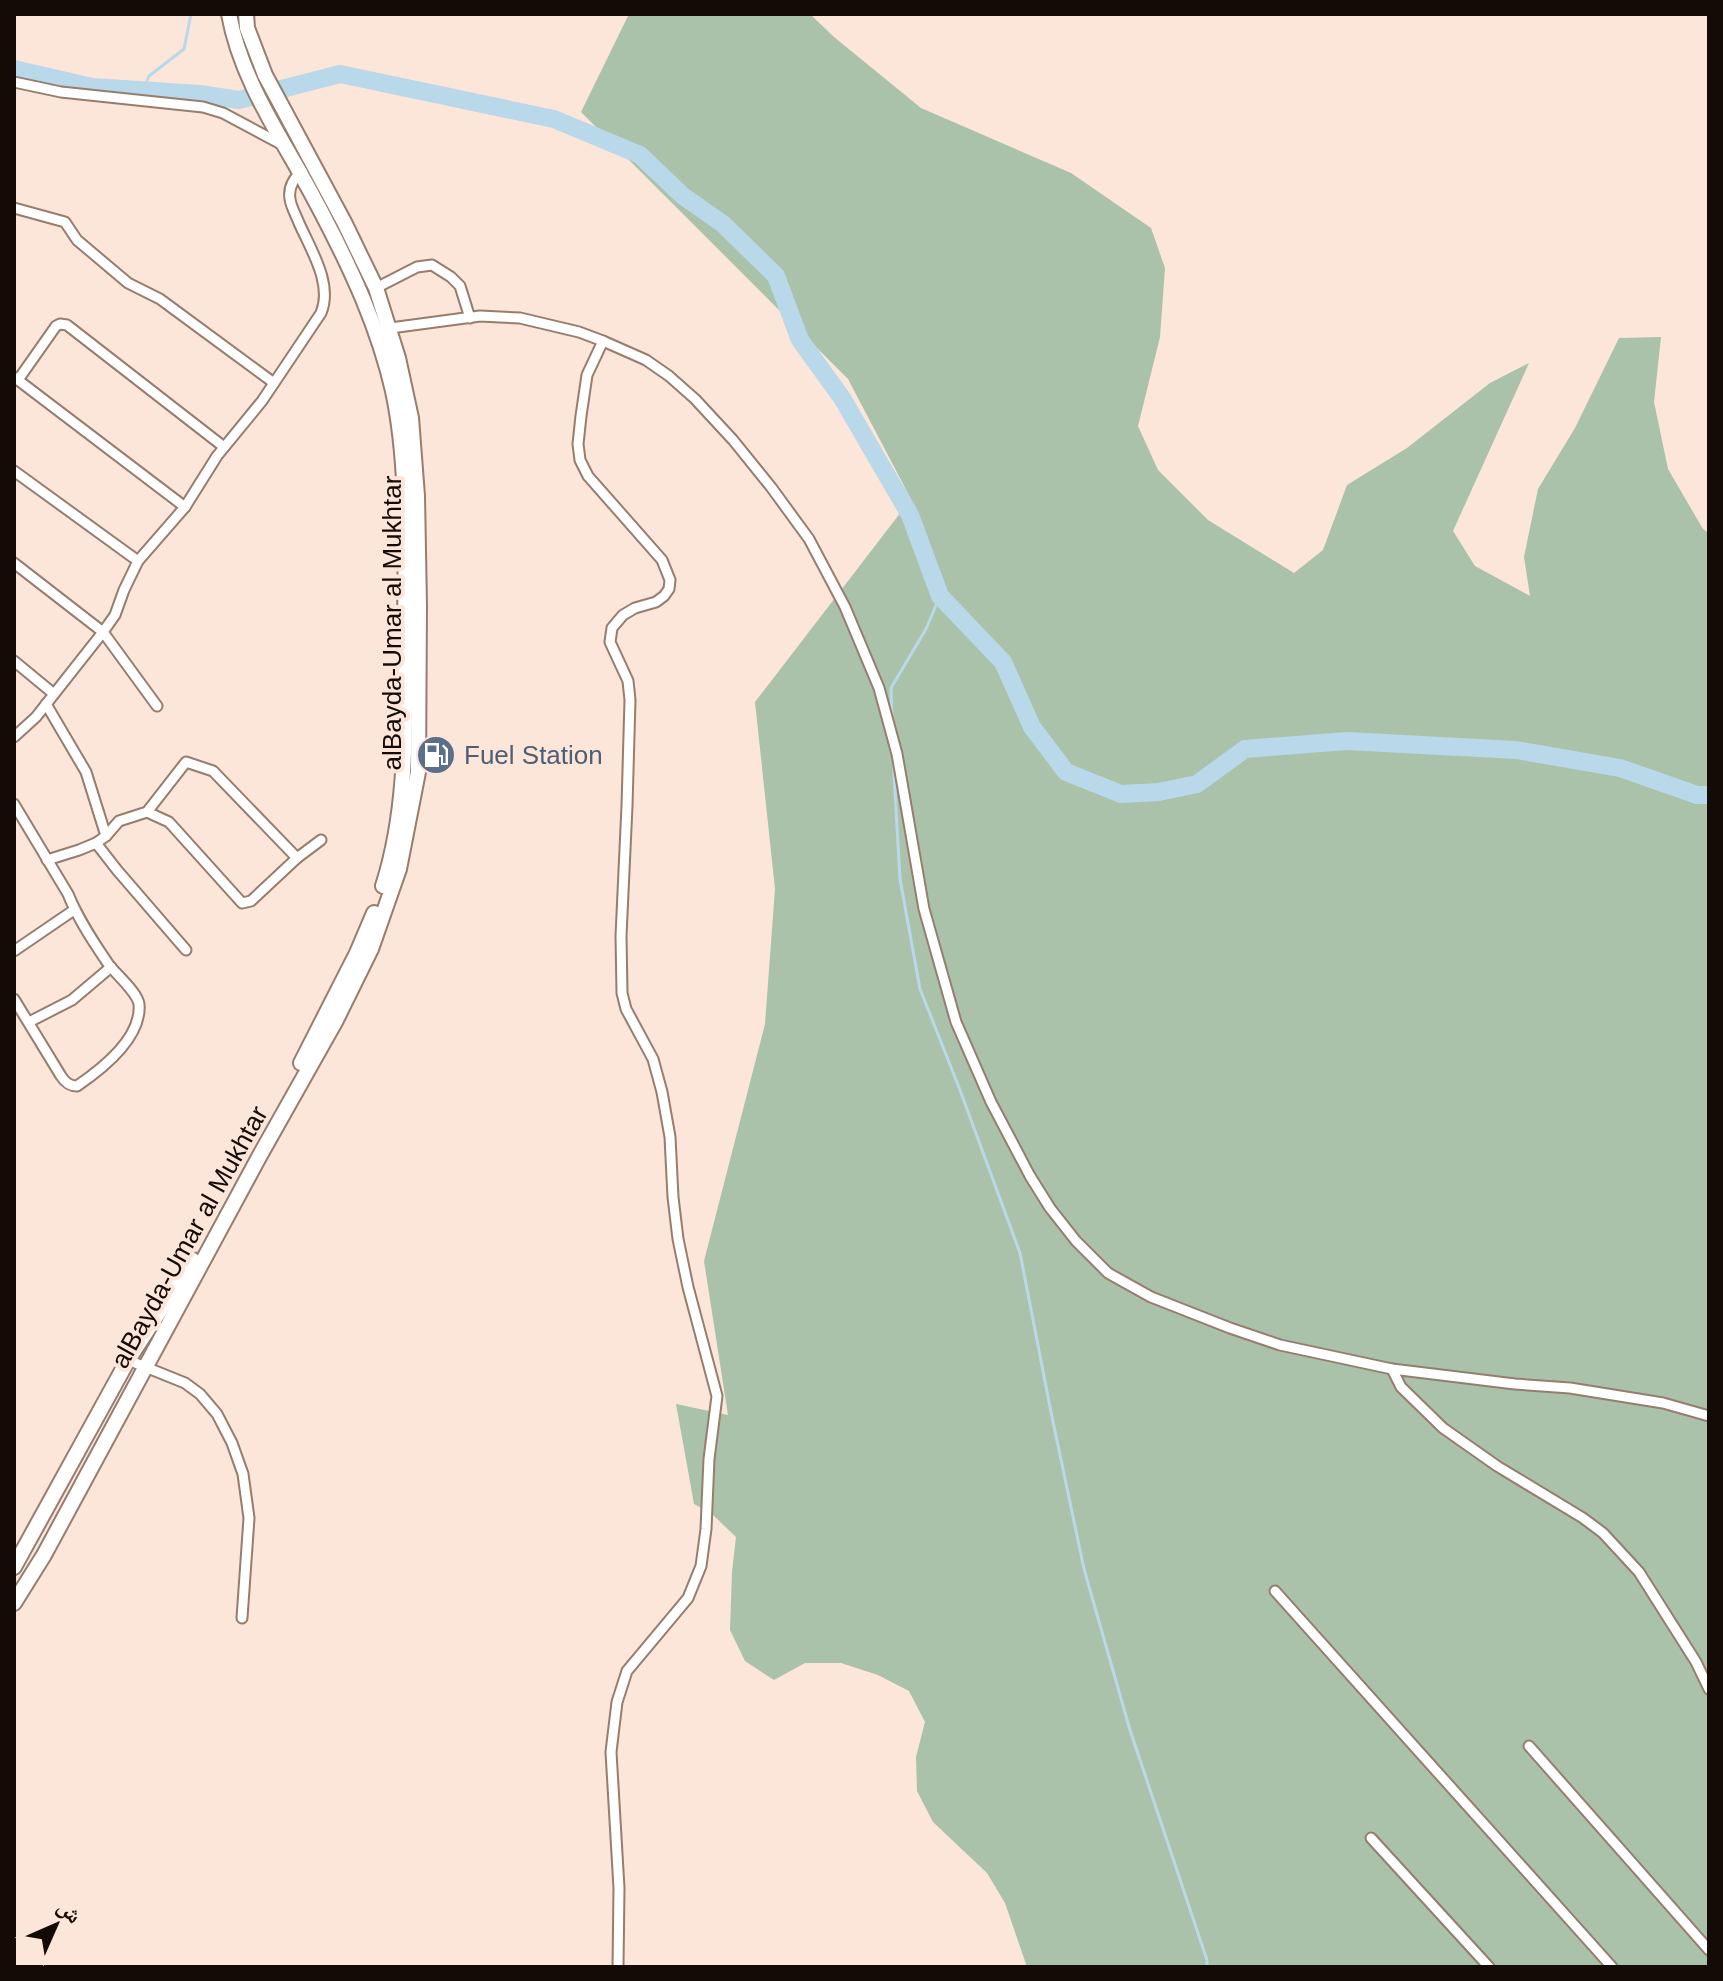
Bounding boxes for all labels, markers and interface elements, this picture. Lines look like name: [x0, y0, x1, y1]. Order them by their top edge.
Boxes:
street label: alBayda-Umar al Mukhtar: [377, 475, 407, 770]
fuel station icon: Fuel Station: [415, 734, 457, 776]
place label: Fuel Station: [464, 740, 603, 770]
street label: alBayda-Umar al Mukhtar: [104, 1101, 274, 1373]
north arrow: [16, 1885, 96, 1965]
text: ش: [52, 1894, 87, 1929]

